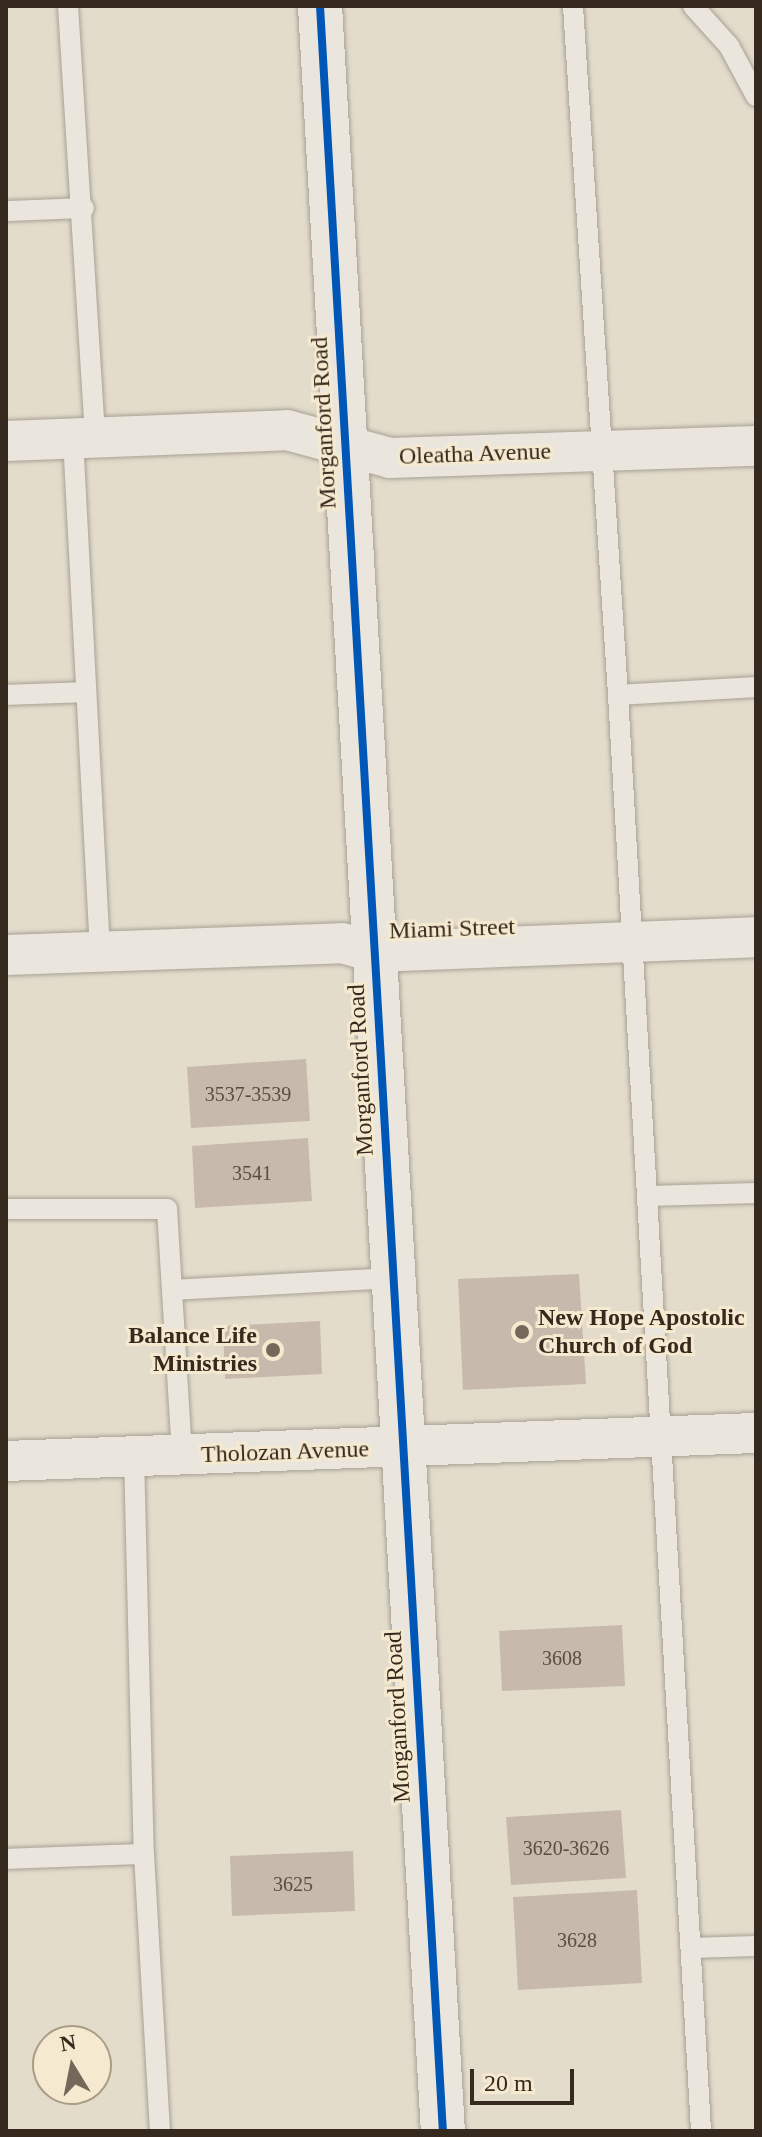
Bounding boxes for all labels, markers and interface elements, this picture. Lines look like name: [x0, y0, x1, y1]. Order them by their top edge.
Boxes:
street label: Morganford Road: [305, 336, 343, 510]
street label: Oleatha Avenue: [398, 437, 552, 471]
street label: Miami Street: [389, 912, 515, 946]
street label: Morganford Road: [342, 983, 380, 1157]
house number: 3537-3539: [205, 1082, 291, 1106]
house number: 3541: [232, 1161, 272, 1185]
place label: New Hope Apostolic Church of God: [538, 1304, 746, 1360]
place label: Balance Life Ministries: [128, 1322, 257, 1378]
marker: New Hope Apostolic Church of God: [513, 1323, 531, 1341]
marker: Balance Life Ministries: [264, 1341, 282, 1359]
street label: Tholozan Avenue: [200, 1435, 370, 1469]
street label: Morganford Road: [379, 1630, 417, 1804]
house number: 3608: [542, 1646, 582, 1670]
house number: 3620-3626: [523, 1836, 609, 1860]
house number: 3625: [273, 1872, 313, 1896]
house number: 3628: [557, 1928, 597, 1952]
north arrow: [32, 2025, 112, 2105]
text: N: [58, 2029, 78, 2057]
scale bar: [474, 2053, 578, 2103]
text: 20 m: [484, 2070, 533, 2096]

